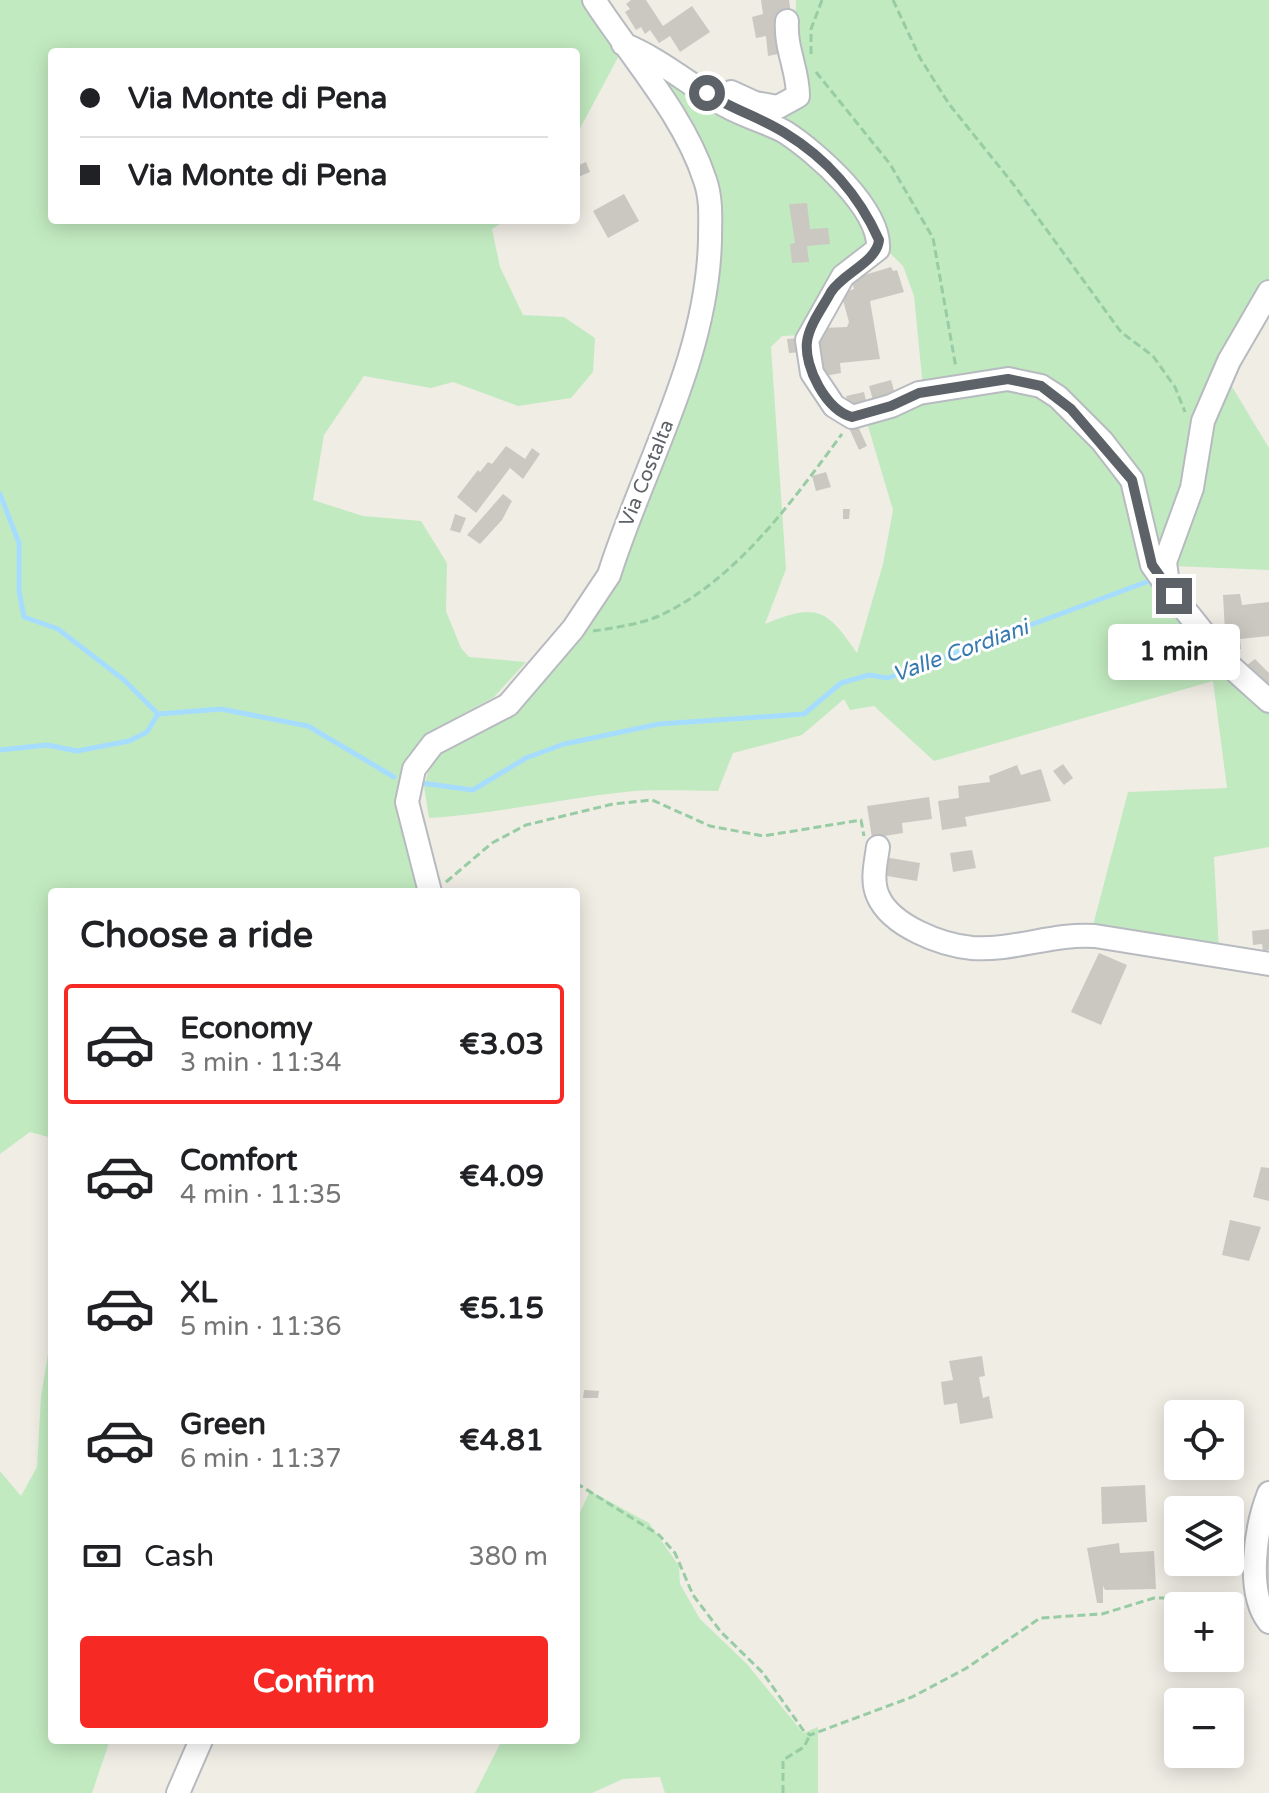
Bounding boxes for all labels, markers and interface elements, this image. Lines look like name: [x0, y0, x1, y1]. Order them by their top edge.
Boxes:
route start: [689, 75, 725, 111]
text: Via Monte di Pena: [128, 80, 387, 117]
text: Via Monte di Pena: [128, 157, 387, 194]
street label: Via Costalta: [615, 416, 679, 530]
route end: [1156, 578, 1192, 614]
water label: Valle Cordiani: [889, 613, 1034, 688]
callout: 1 min: [1108, 624, 1240, 680]
text: 1 min: [1139, 636, 1209, 667]
text: Choose a ride: [80, 914, 313, 957]
icon: car: [84, 1008, 156, 1080]
text: Economy: [180, 1010, 313, 1047]
text: €3.03: [459, 1026, 544, 1063]
text: 3 min · 11:34: [180, 1047, 342, 1078]
icon: car: [84, 1140, 156, 1212]
text: Comfort: [180, 1142, 298, 1179]
text: €4.09: [459, 1158, 544, 1195]
text: 4 min · 11:35: [180, 1179, 342, 1210]
icon: car: [84, 1272, 156, 1344]
text: XL: [180, 1274, 217, 1311]
text: €5.15: [460, 1290, 544, 1327]
text: 5 min · 11:36: [180, 1311, 342, 1342]
map controls: [1164, 1400, 1244, 1768]
button: locate: [1164, 1400, 1244, 1480]
icon: car: [84, 1404, 156, 1476]
text: Green: [180, 1406, 266, 1443]
text: €4.81: [459, 1422, 544, 1459]
text: 6 min · 11:37: [180, 1443, 342, 1474]
button: layers: [1164, 1496, 1244, 1576]
icon: cash: [80, 1534, 124, 1578]
text: Cash: [144, 1538, 214, 1575]
text: 380 m: [468, 1541, 548, 1572]
button: +: [1164, 1592, 1244, 1672]
button: Confirm: [80, 1636, 548, 1728]
button: −: [1164, 1688, 1244, 1768]

